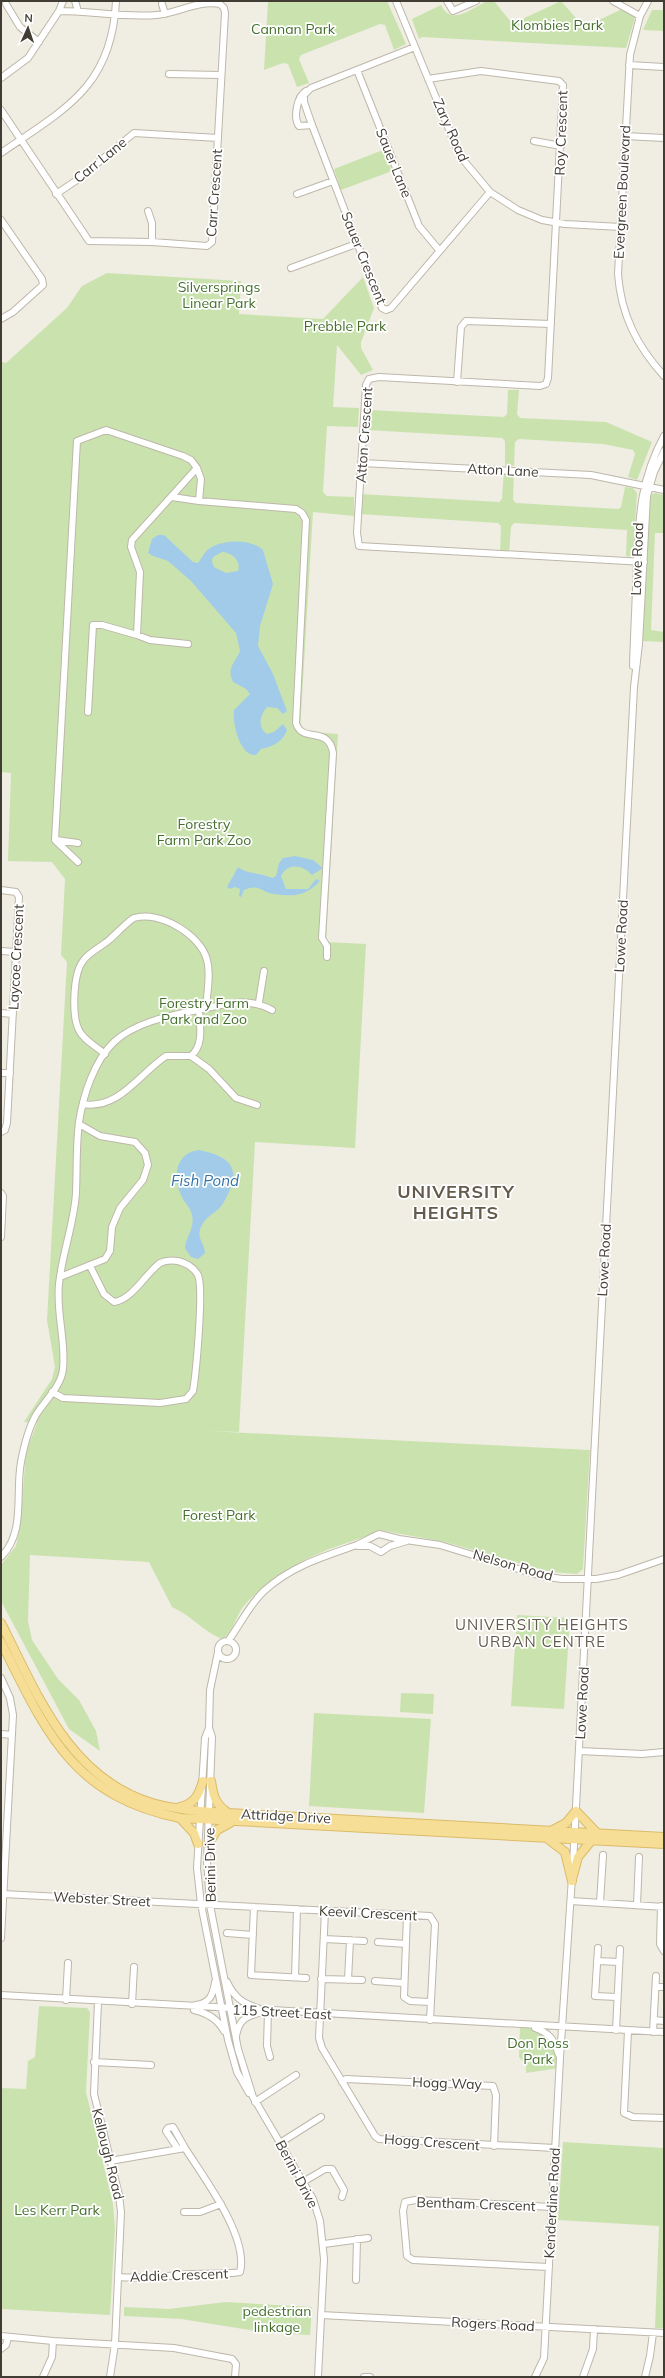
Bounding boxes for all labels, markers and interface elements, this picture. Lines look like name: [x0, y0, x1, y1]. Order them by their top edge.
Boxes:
north arrow: [8, 8, 48, 48]
text: N: [24, 11, 33, 25]
park label: Klombies Park: [511, 16, 604, 34]
park label: Cannan Park: [251, 20, 336, 38]
street label: Roy Crescent: [551, 90, 571, 176]
street label: Zary Road: [429, 95, 473, 165]
street label: Evergreen Boulevard: [610, 125, 634, 259]
street label: Sauer Lane: [372, 126, 416, 200]
street label: Carr Lane: [70, 133, 130, 187]
street label: Carr Crescent: [202, 148, 226, 238]
street label: Sauer Crescent: [337, 209, 391, 307]
park label: Silversprings Linear Park: [178, 278, 260, 312]
park label: Prebble Park: [304, 317, 387, 335]
street label: Atton Crescent: [352, 386, 376, 484]
street label: Atton Lane: [467, 459, 539, 481]
street label: Lowe Road: [627, 522, 647, 596]
park label: Forestry Farm Park Zoo: [157, 815, 251, 849]
street label: Lowe Road: [610, 899, 632, 973]
street label: Laycoe Crescent: [4, 904, 28, 1010]
park label: Forestry Farm Park and Zoo: [159, 994, 249, 1028]
water label: Fish Pond: [171, 1171, 239, 1190]
district label: UNIVERSITY HEIGHTS: [397, 1180, 515, 1224]
street label: Lowe Road: [593, 1223, 615, 1297]
park label: Forest Park: [182, 1506, 256, 1524]
street label: Nelson Road: [471, 1545, 555, 1585]
district label: UNIVERSITY HEIGHTS URBAN CENTRE: [455, 1615, 629, 1651]
street label: Lowe Road: [571, 1666, 593, 1740]
street label: Attridge Drive: [241, 1805, 331, 1827]
street label: Berini Drive: [200, 1828, 220, 1902]
street label: Webster Street: [53, 1887, 151, 1911]
street label: Keevil Crescent: [318, 1901, 418, 1925]
street label: 115 Street East: [232, 2000, 332, 2024]
park label: Don Ross Park: [507, 2034, 569, 2068]
street label: Hogg Way: [412, 2073, 483, 2093]
street label: Kellough Road: [88, 2106, 128, 2202]
street label: Hogg Crescent: [384, 2130, 481, 2154]
street label: Berini Drive: [272, 2137, 322, 2211]
street label: Kenderdine Road: [540, 2147, 564, 2259]
street label: Bentham Crescent: [416, 2193, 536, 2215]
park label: Les Kerr Park: [14, 2201, 100, 2219]
street label: Addie Crescent: [130, 2264, 229, 2286]
park label: pedestrian linkage: [243, 2302, 311, 2336]
street label: Rogers Road: [451, 2313, 535, 2335]

